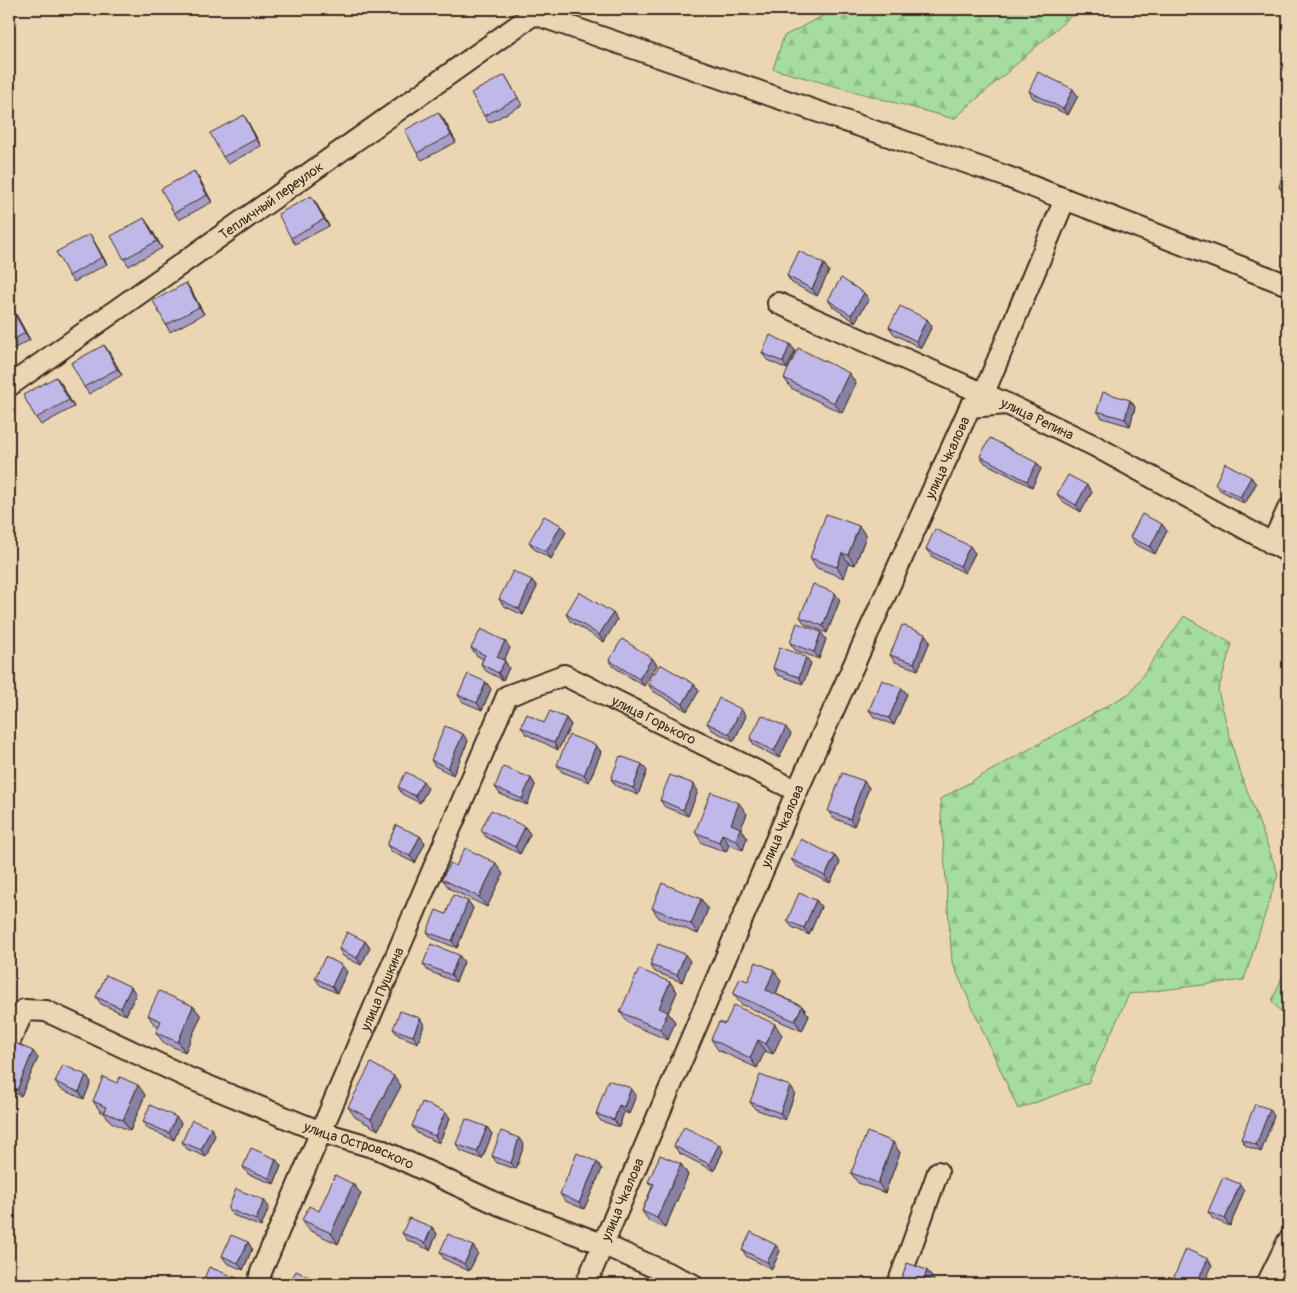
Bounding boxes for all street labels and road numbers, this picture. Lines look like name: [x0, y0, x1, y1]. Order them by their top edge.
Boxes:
street label: Тепличный переулок: [216, 158, 327, 244]
street label: улица Репина: [997, 394, 1076, 444]
street label: улица Чкалова: [921, 414, 974, 502]
street label: улица Горького: [608, 692, 699, 749]
street label: улица Чкалова: [757, 782, 808, 871]
street label: улица Пушкина: [357, 945, 408, 1035]
street label: улица Островского: [300, 1118, 417, 1173]
street label: улица Чкалова: [597, 1156, 648, 1245]

